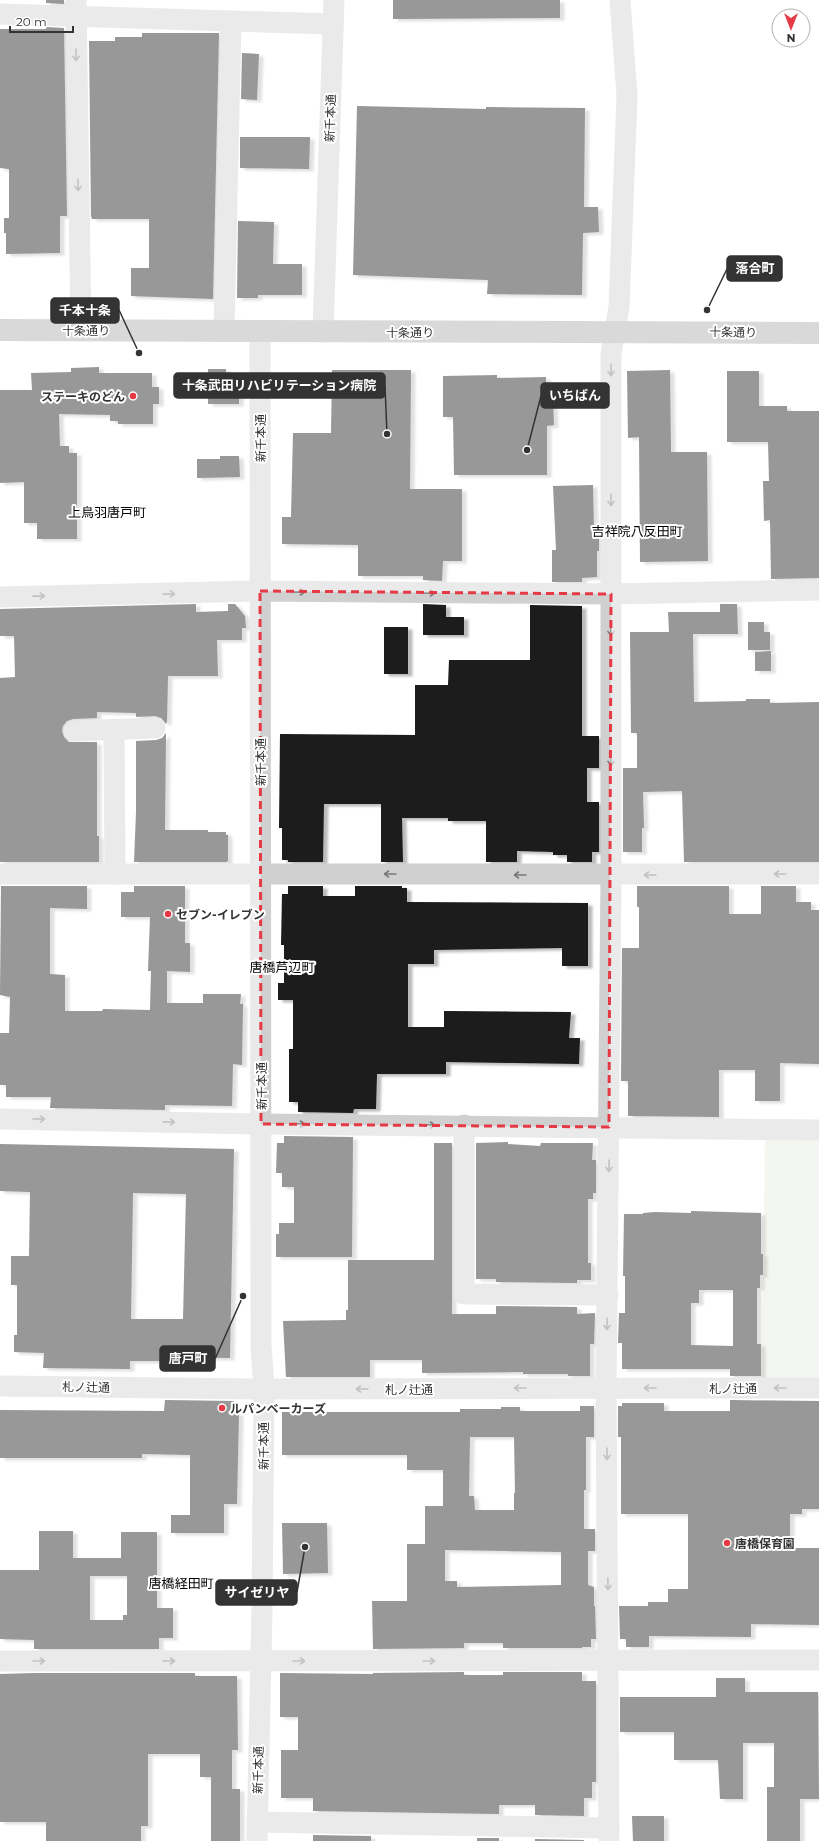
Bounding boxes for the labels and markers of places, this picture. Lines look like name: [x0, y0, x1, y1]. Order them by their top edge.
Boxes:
callout: 落合町: [727, 256, 782, 281]
callout: 千本十条: [51, 298, 119, 323]
callout: 十条武田リハビリテーション病院: [174, 373, 385, 398]
callout: いちばん: [541, 383, 609, 408]
place label: ステーキのどん: [41, 389, 125, 404]
marker: ステーキのどん: [128, 391, 138, 401]
place label: セブン-イレブン: [176, 907, 265, 922]
marker: セブン-イレブン: [163, 909, 173, 919]
callout: 唐戸町: [160, 1346, 215, 1371]
place label: ルパンベーカーズ: [230, 1401, 326, 1416]
marker: ルパンベーカーズ: [217, 1403, 227, 1413]
place label: 唐橋保育園: [735, 1536, 795, 1551]
marker: 唐橋保育園: [722, 1538, 732, 1548]
callout: サイゼリヤ: [216, 1580, 297, 1605]

